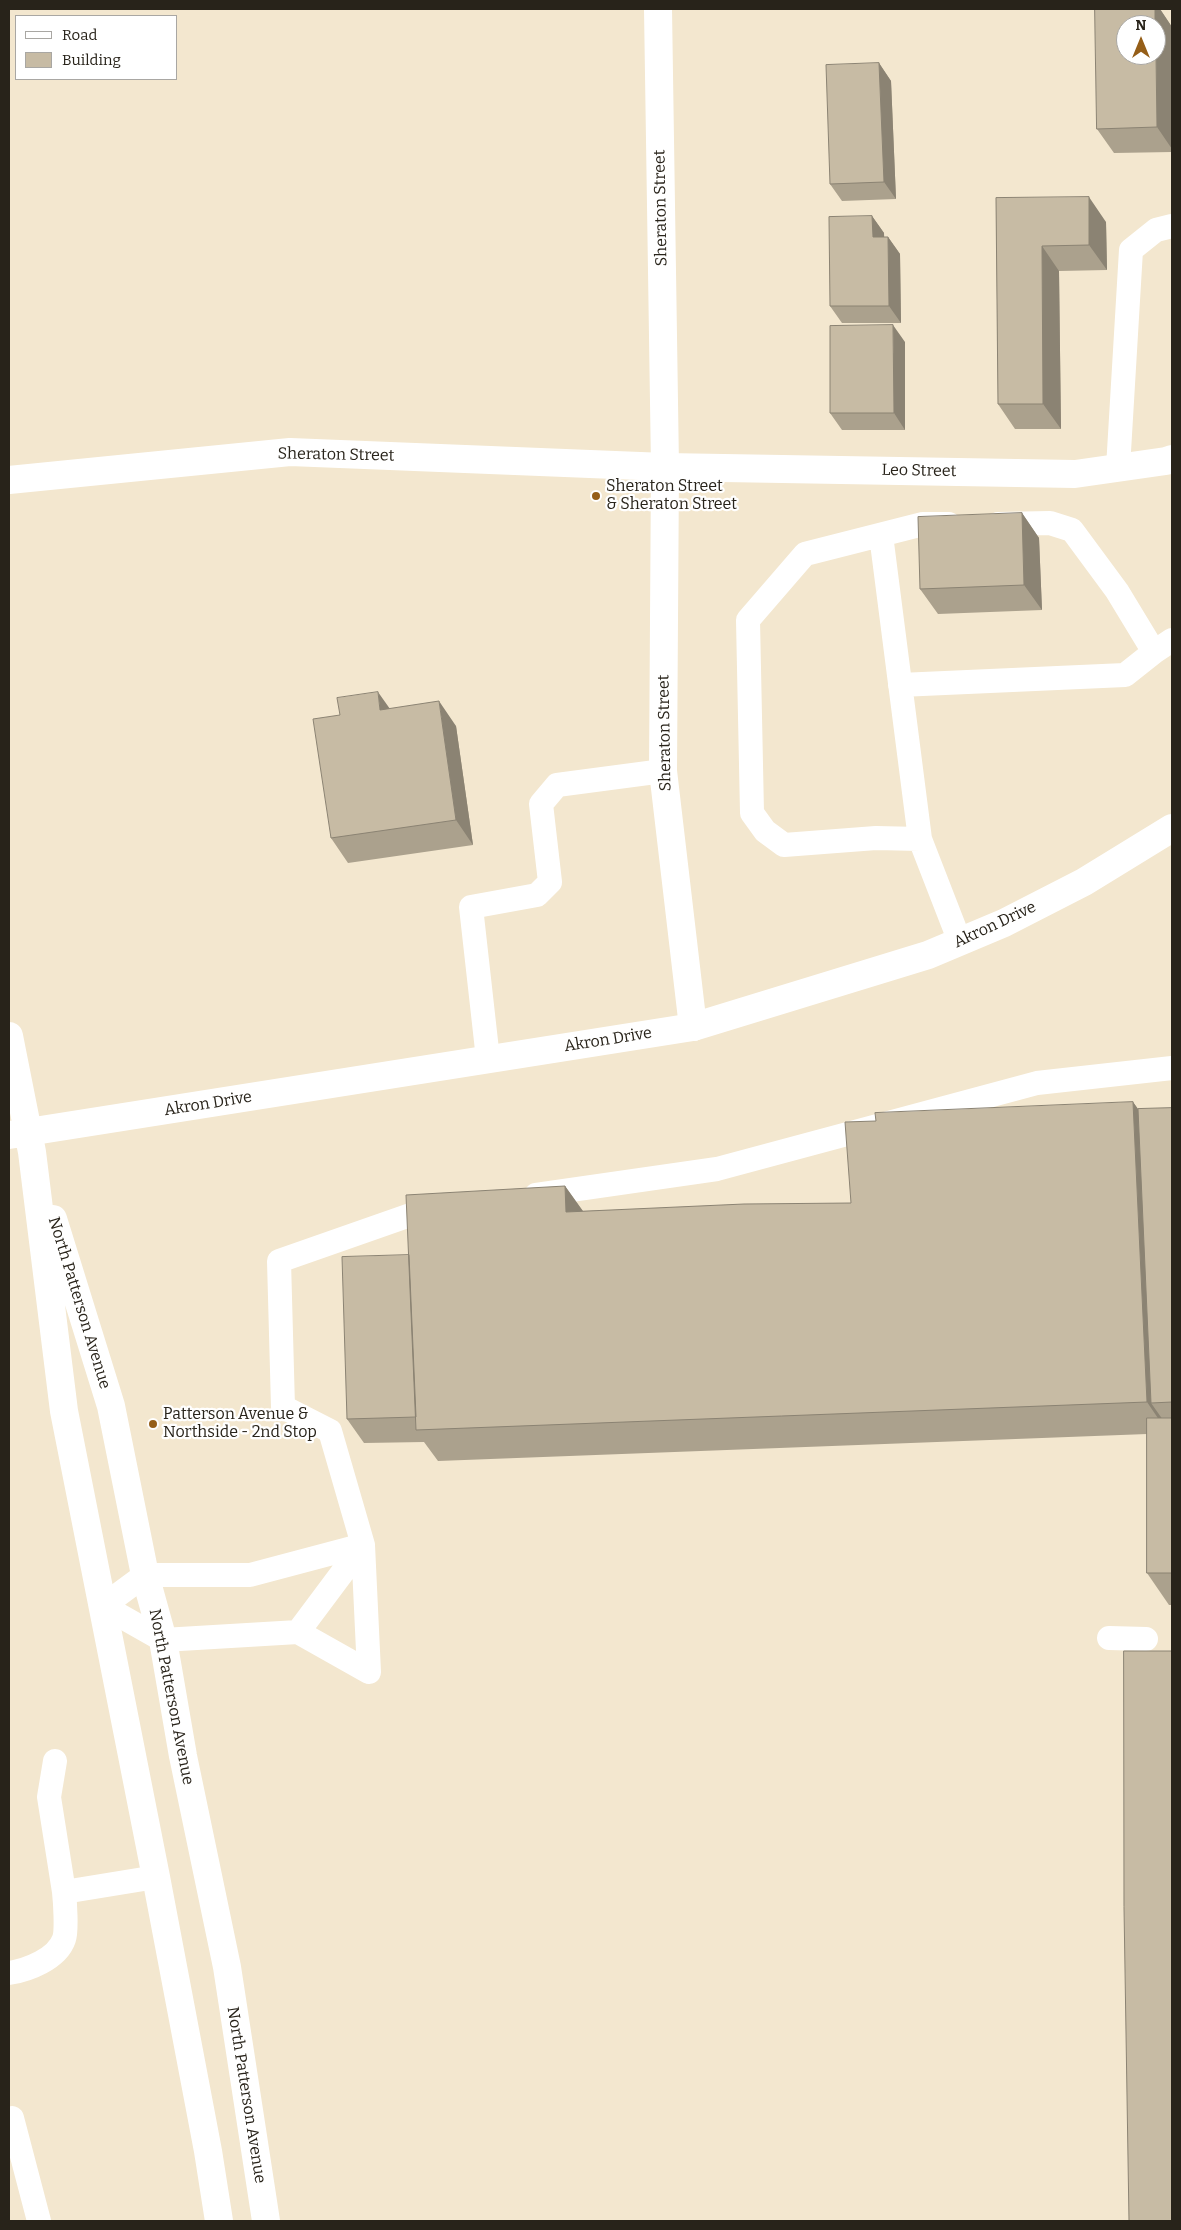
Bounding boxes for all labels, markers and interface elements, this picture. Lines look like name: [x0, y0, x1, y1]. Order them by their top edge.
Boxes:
legend: [15, 15, 178, 80]
north arrow: [1116, 15, 1166, 65]
text: N: [1136, 17, 1146, 34]
text: Road: [62, 26, 97, 44]
text: Building: [62, 51, 121, 69]
street label: Sheraton Street: [650, 149, 672, 267]
street label: Sheraton Street: [277, 444, 395, 466]
street label: Leo Street: [881, 461, 957, 481]
place label: Sheraton Street & Sheraton Street: [606, 477, 737, 515]
marker: Sheraton Street & Sheraton Street: [590, 490, 602, 502]
street label: Sheraton Street: [654, 674, 676, 792]
street label: Akron Drive: [951, 898, 1039, 952]
street label: Akron Drive: [563, 1024, 653, 1056]
street label: Akron Drive: [163, 1088, 253, 1120]
street label: North Patterson Avenue: [44, 1215, 114, 1391]
place label: Patterson Avenue & Northside - 2nd Stop: [163, 1405, 317, 1443]
marker: Patterson Avenue & Northside - 2nd Stop: [147, 1418, 159, 1430]
street label: North Patterson Avenue: [145, 1607, 197, 1787]
street label: North Patterson Avenue: [223, 2005, 269, 2185]

